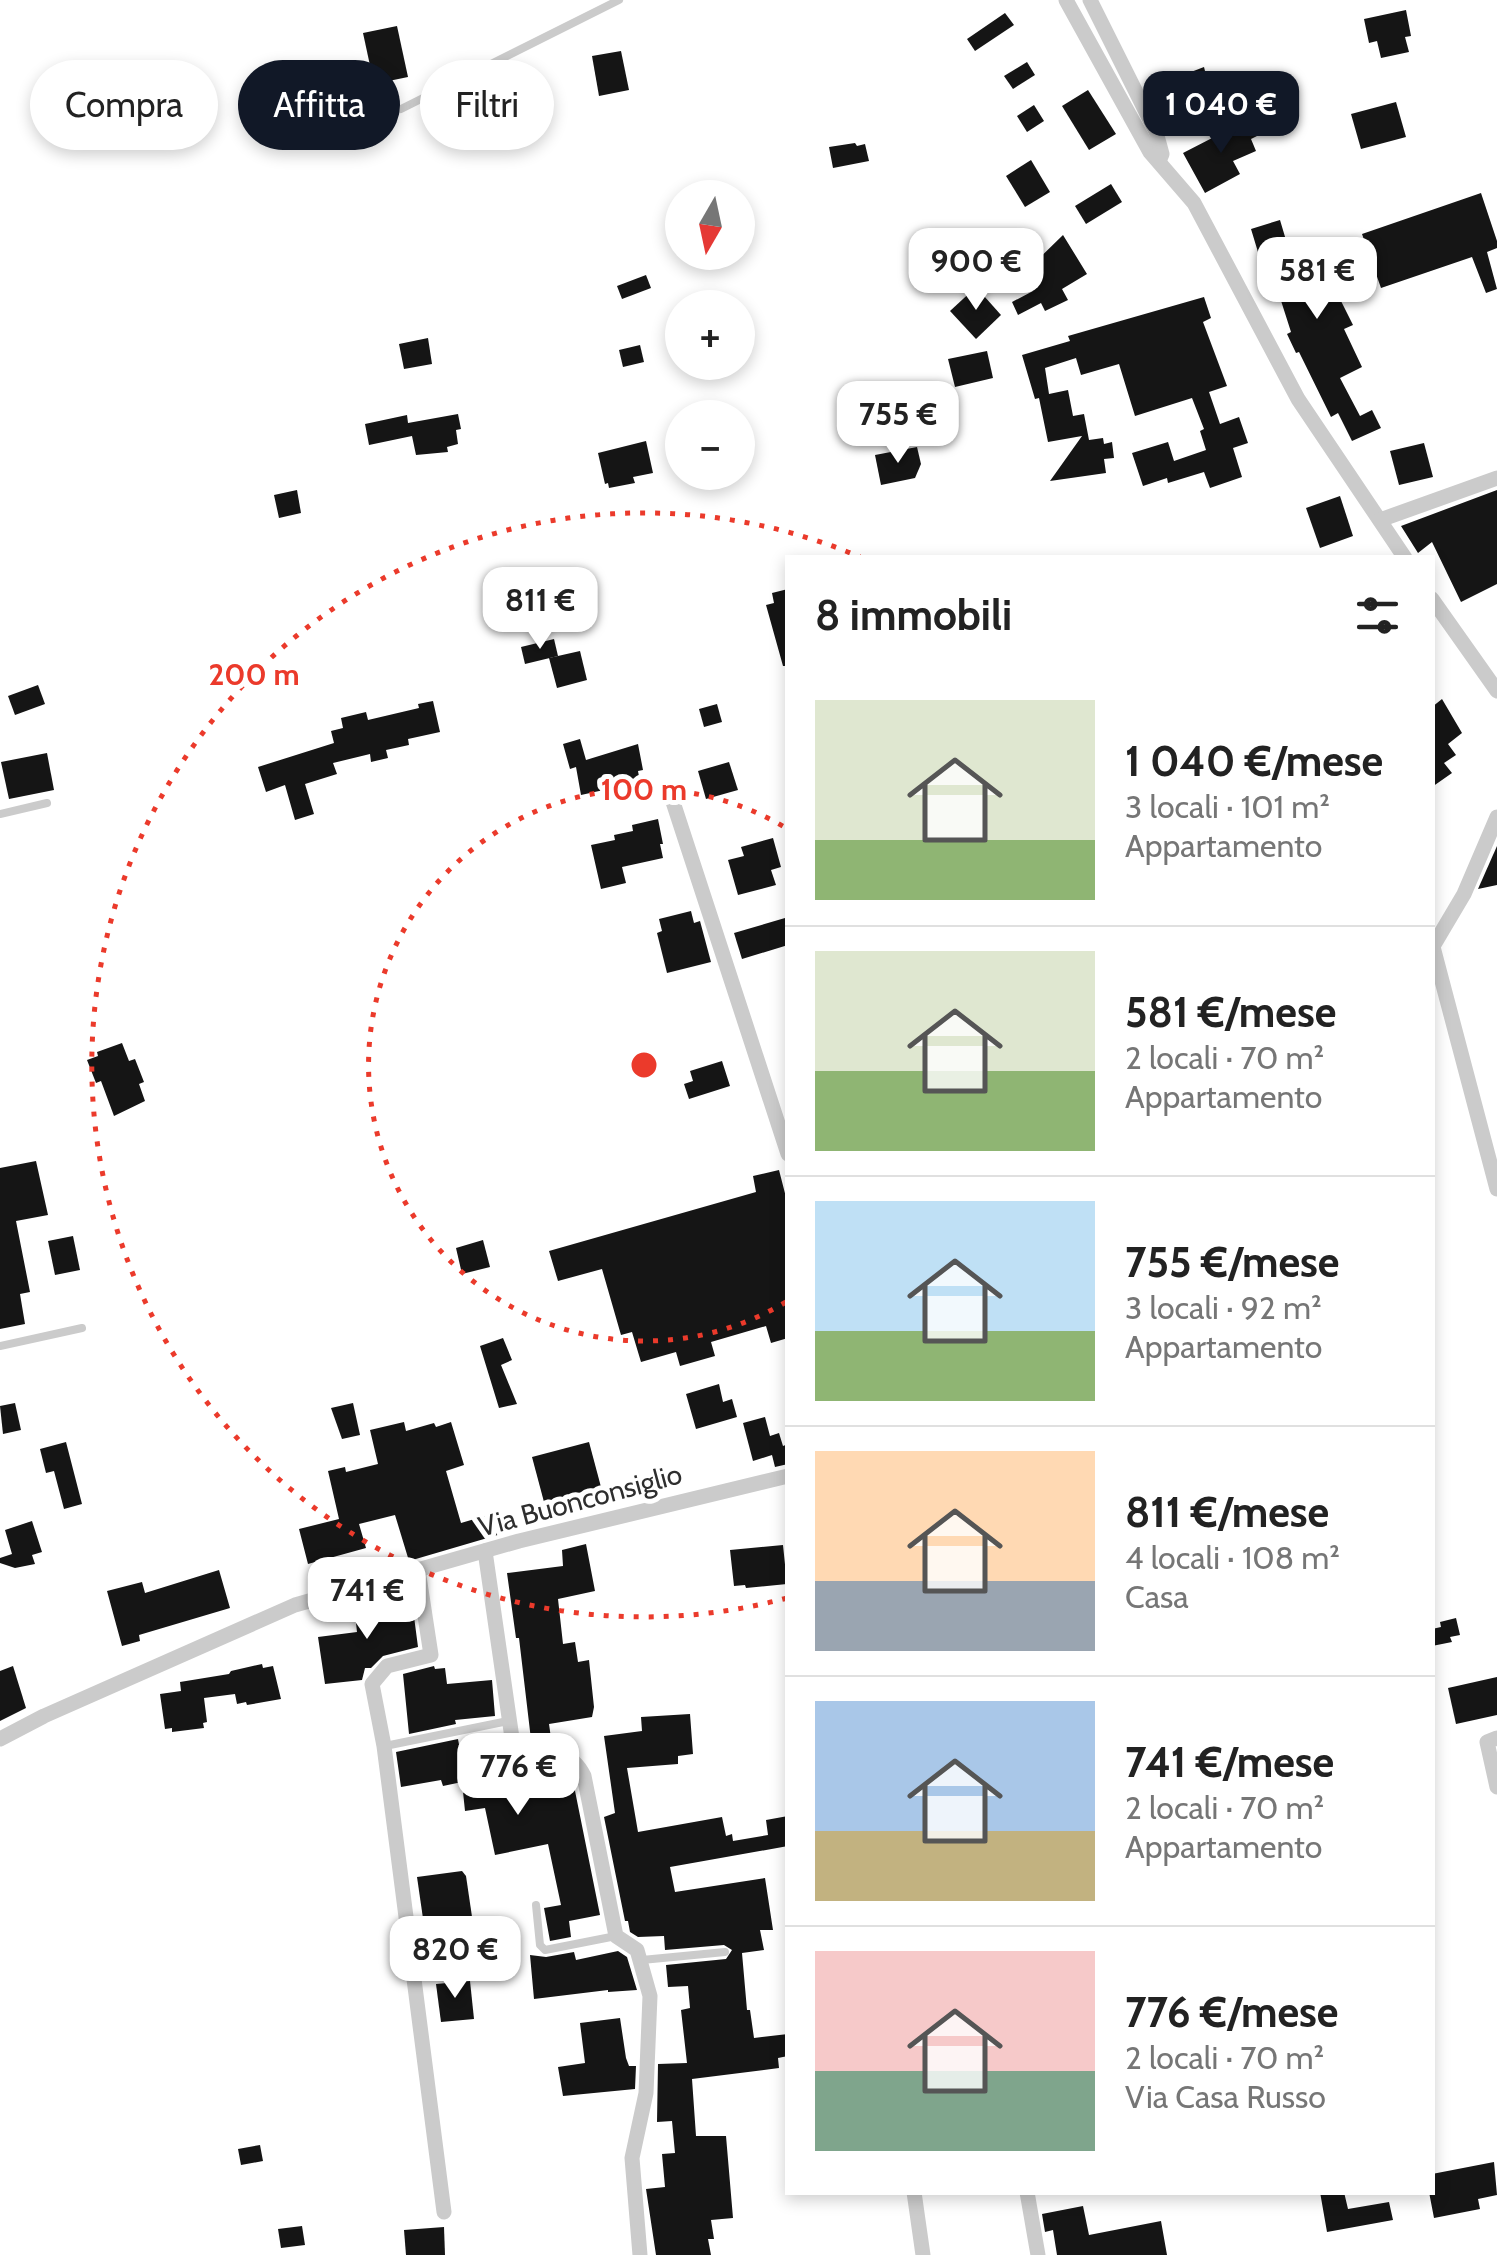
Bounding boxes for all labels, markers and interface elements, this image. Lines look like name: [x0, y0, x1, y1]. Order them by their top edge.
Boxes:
chip: Compra: [30, 60, 218, 150]
chip: Affitta: [238, 60, 400, 150]
chip: Filtri: [420, 60, 554, 150]
pin: 1 040 €: [1129, 71, 1313, 156]
text: 1 040 €: [1165, 84, 1277, 123]
north arrow: [665, 180, 755, 270]
map controls: [665, 180, 755, 490]
pin: 900 €: [906, 228, 1046, 313]
pin: 581 €: [1247, 237, 1387, 322]
text: 900 €: [931, 241, 1021, 280]
text: 581 €: [1279, 250, 1355, 289]
button: +: [665, 290, 755, 380]
pin: 755 €: [828, 381, 968, 466]
text: 755 €: [859, 394, 937, 433]
button: −: [665, 400, 755, 490]
pin: 811 €: [470, 567, 610, 652]
text: 811 €: [505, 580, 575, 619]
icon: filters: [1350, 588, 1405, 643]
text: 8 immobili: [815, 589, 1012, 641]
text: 200 m: [208, 656, 300, 693]
text: 1 040 €/mese: [1125, 735, 1383, 787]
icon: home: [895, 740, 1015, 860]
text: 100 m: [601, 771, 687, 808]
text: 3 locali · 101 m²: [1125, 787, 1330, 826]
text: Appartamento: [1125, 826, 1322, 865]
text: 581 €/mese: [1125, 986, 1336, 1038]
icon: home: [895, 991, 1015, 1111]
text: 2 locali · 70 m²: [1125, 1038, 1324, 1077]
centre of rings: [626, 1047, 662, 1083]
text: Appartamento: [1125, 1077, 1322, 1116]
text: 755 €/mese: [1125, 1236, 1339, 1288]
icon: home: [895, 1241, 1015, 1361]
text: 3 locali · 92 m²: [1125, 1288, 1322, 1327]
text: Appartamento: [1125, 1327, 1322, 1366]
street label: Via Buonconsiglio: [475, 1456, 685, 1544]
text: 811 €/mese: [1125, 1486, 1329, 1538]
icon: home: [895, 1491, 1015, 1611]
text: 4 locali · 108 m²: [1125, 1538, 1340, 1577]
pin: 741 €: [297, 1557, 437, 1642]
text: 741 €: [330, 1570, 404, 1609]
text: Casa: [1125, 1577, 1189, 1616]
pin: 776 €: [448, 1733, 588, 1818]
text: 741 €/mese: [1125, 1736, 1334, 1788]
icon: home: [895, 1741, 1015, 1861]
text: 776 €: [479, 1746, 557, 1785]
text: 2 locali · 70 m²: [1125, 1788, 1324, 1827]
text: Appartamento: [1125, 1827, 1322, 1866]
pin: 820 €: [385, 1916, 525, 2001]
text: 820 €: [412, 1929, 498, 1968]
text: 776 €/mese: [1125, 1986, 1338, 2038]
icon: home: [895, 1991, 1015, 2111]
text: 2 locali · 70 m²: [1125, 2038, 1324, 2077]
text: Via Casa Russo: [1125, 2077, 1326, 2116]

